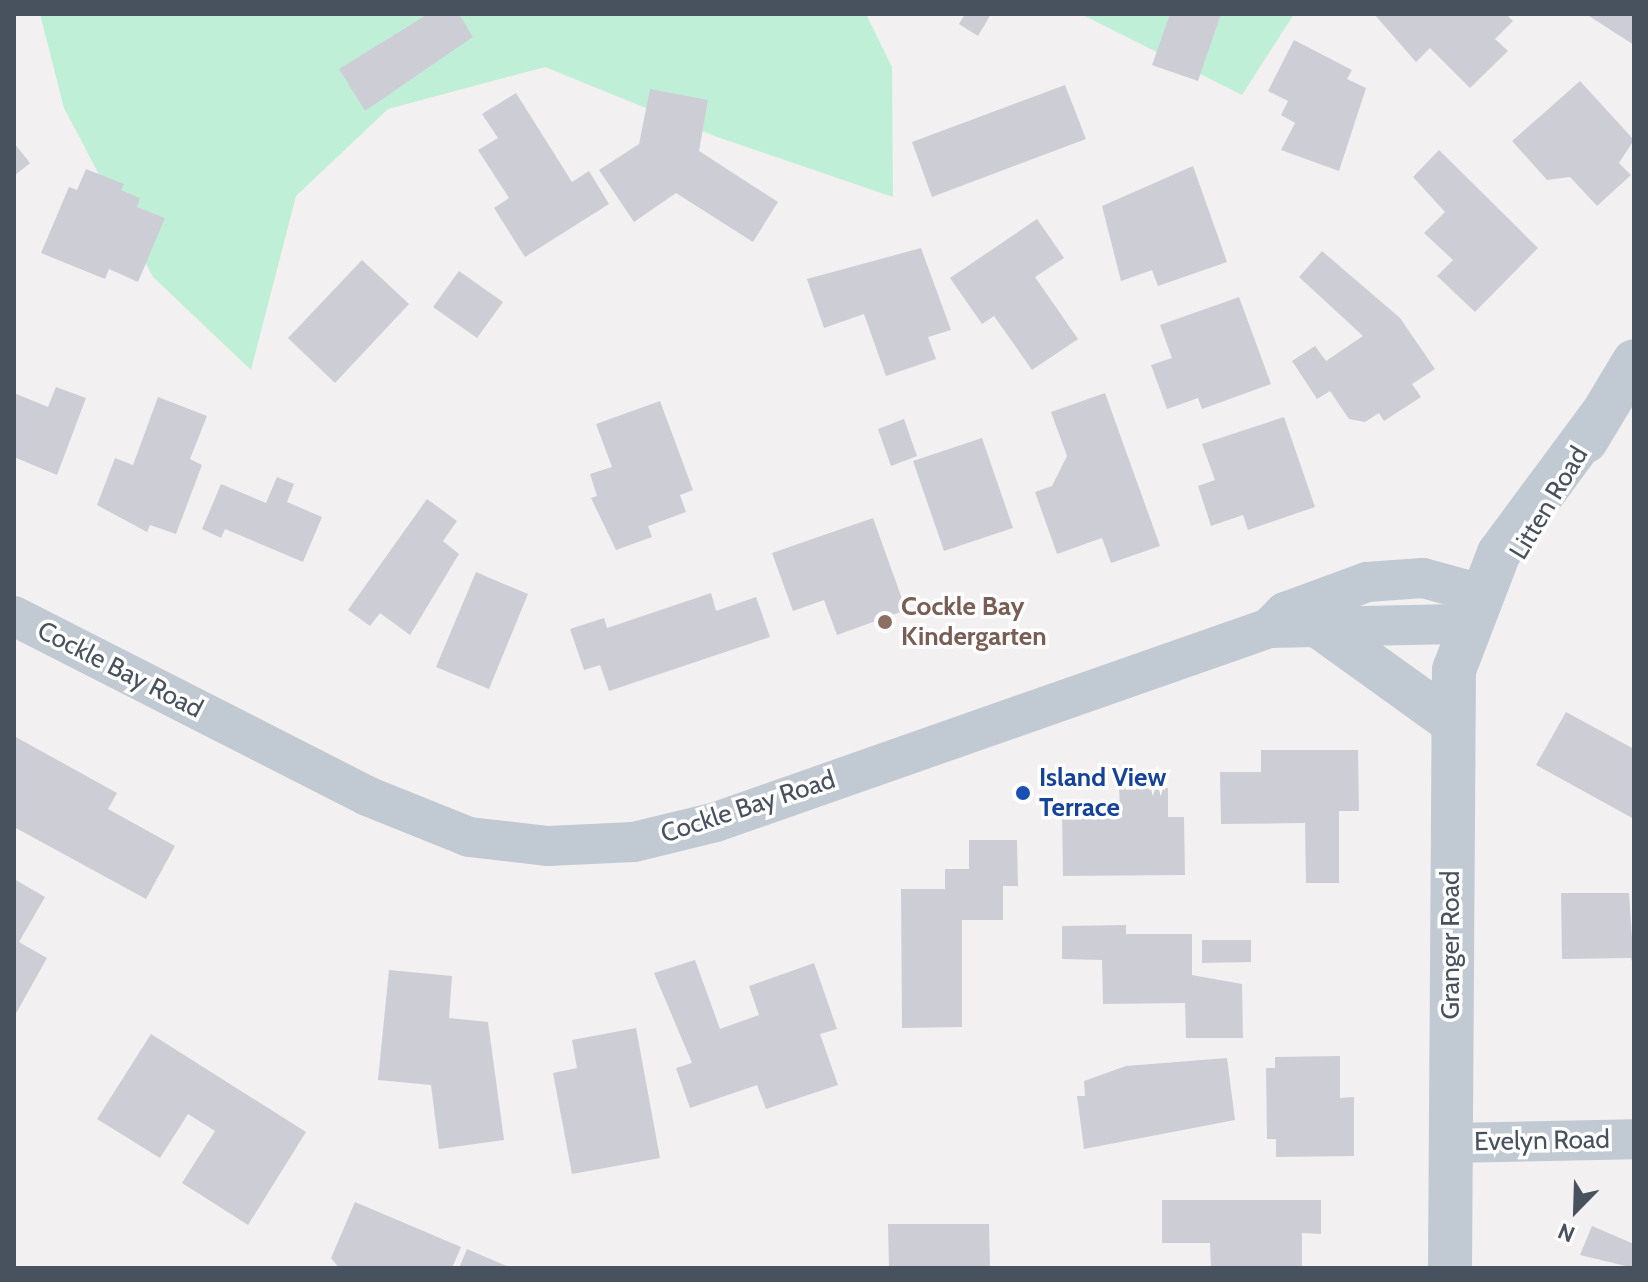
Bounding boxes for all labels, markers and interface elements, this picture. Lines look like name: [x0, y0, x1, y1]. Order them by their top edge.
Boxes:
street label: Litten Road: [1503, 441, 1595, 565]
place label: Cockle Bay Kindergarten: [901, 591, 1047, 652]
marker: Cockle Bay Kindergarten: [876, 613, 894, 631]
street label: Cockle Bay Road: [32, 615, 208, 725]
place label: Island View Terrace: [1039, 762, 1166, 824]
street label: Cockle Bay Road: [657, 764, 839, 850]
marker: Island View Terrace: [1014, 784, 1032, 802]
street label: Granger Road: [1435, 870, 1467, 1020]
street label: Evelyn Road: [1474, 1124, 1610, 1158]
north arrow: [1536, 1170, 1616, 1250]
text: N: [1554, 1217, 1579, 1248]

